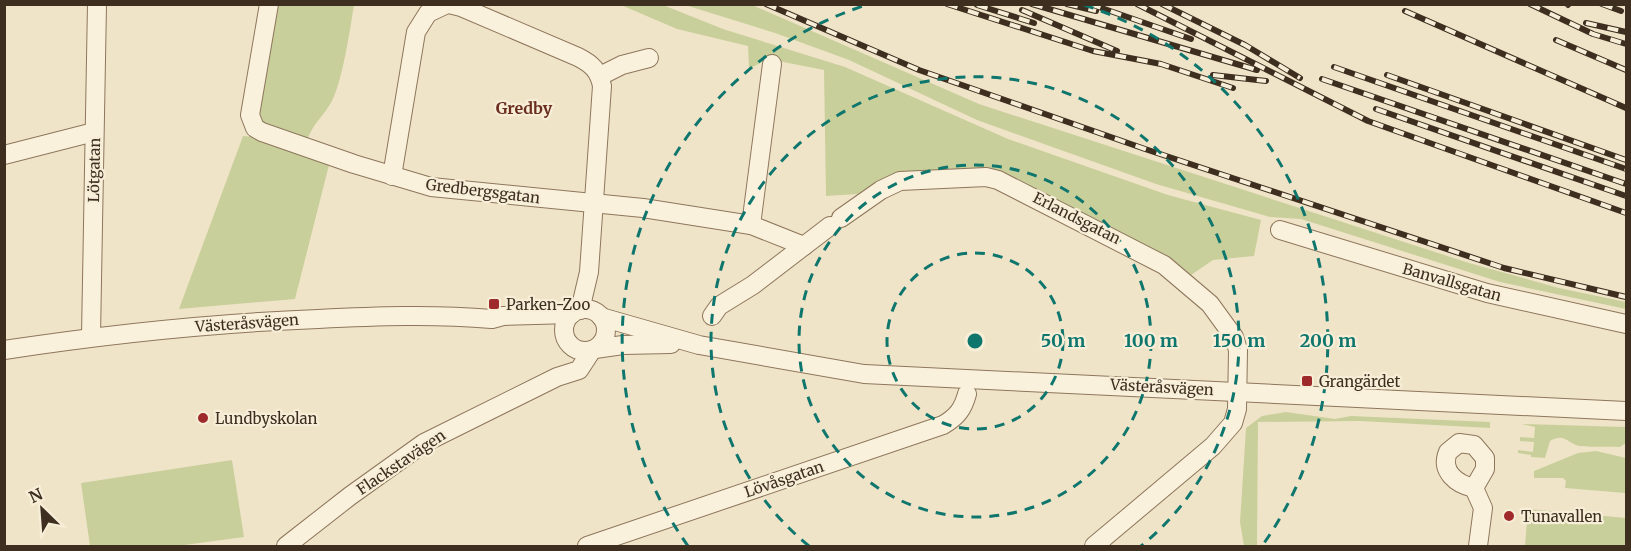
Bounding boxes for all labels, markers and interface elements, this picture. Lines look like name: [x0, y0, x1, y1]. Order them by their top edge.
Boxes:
district label: Gredby: [496, 98, 553, 118]
street label: Lötgatan: [84, 137, 104, 203]
street label: Gredbergsgatan: [425, 175, 541, 207]
street label: Erlandsgatan: [1030, 188, 1124, 248]
street label: Banvallsgatan: [1400, 259, 1504, 305]
place label: Parken-Zoo: [506, 295, 590, 314]
marker: Parken-Zoo: [487, 297, 501, 311]
street label: Västeråsvägen: [194, 310, 299, 336]
text: 50 m: [1041, 329, 1085, 352]
text: 100 m: [1124, 329, 1178, 352]
text: 150 m: [1213, 329, 1265, 352]
text: 200 m: [1300, 329, 1356, 352]
centre of rings: [965, 331, 985, 351]
place label: Grangärdet: [1319, 372, 1400, 391]
marker: Grangärdet: [1300, 374, 1314, 388]
street label: Västeråsvägen: [1109, 375, 1214, 399]
place label: Lundbyskolan: [215, 409, 318, 428]
marker: Lundbyskolan: [196, 411, 210, 425]
street label: Flackstavägen: [353, 425, 449, 499]
street label: Lövåsgatan: [742, 457, 826, 501]
north arrow: [12, 479, 72, 539]
text: N: [26, 484, 46, 507]
place label: Tunavallen: [1521, 507, 1602, 526]
marker: Tunavallen: [1502, 509, 1516, 523]

